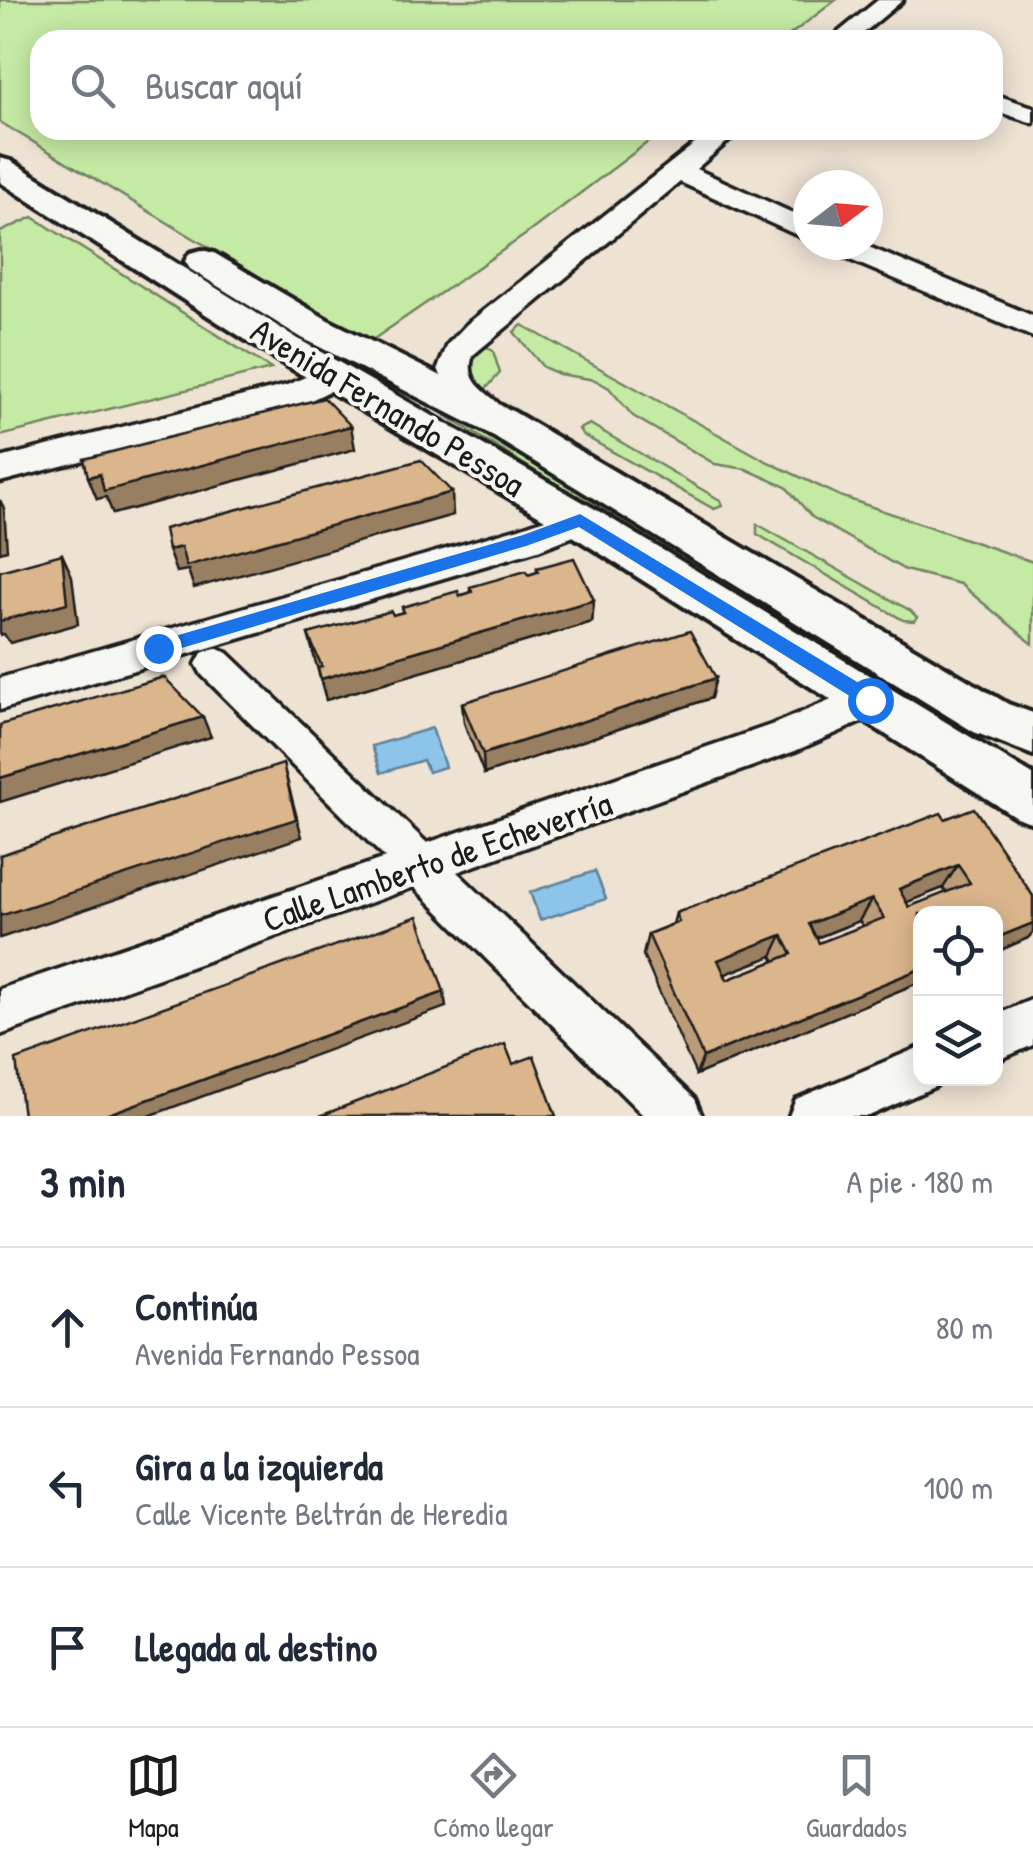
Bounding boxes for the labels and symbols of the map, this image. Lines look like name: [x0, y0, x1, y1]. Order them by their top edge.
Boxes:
north arrow: [793, 170, 883, 260]
street label: Avenida Fernando Pessoa: [242, 307, 534, 507]
route end: [136, 626, 182, 672]
route start: [848, 678, 894, 724]
street label: Calle Lamberto de Echeverría: [256, 779, 618, 943]

